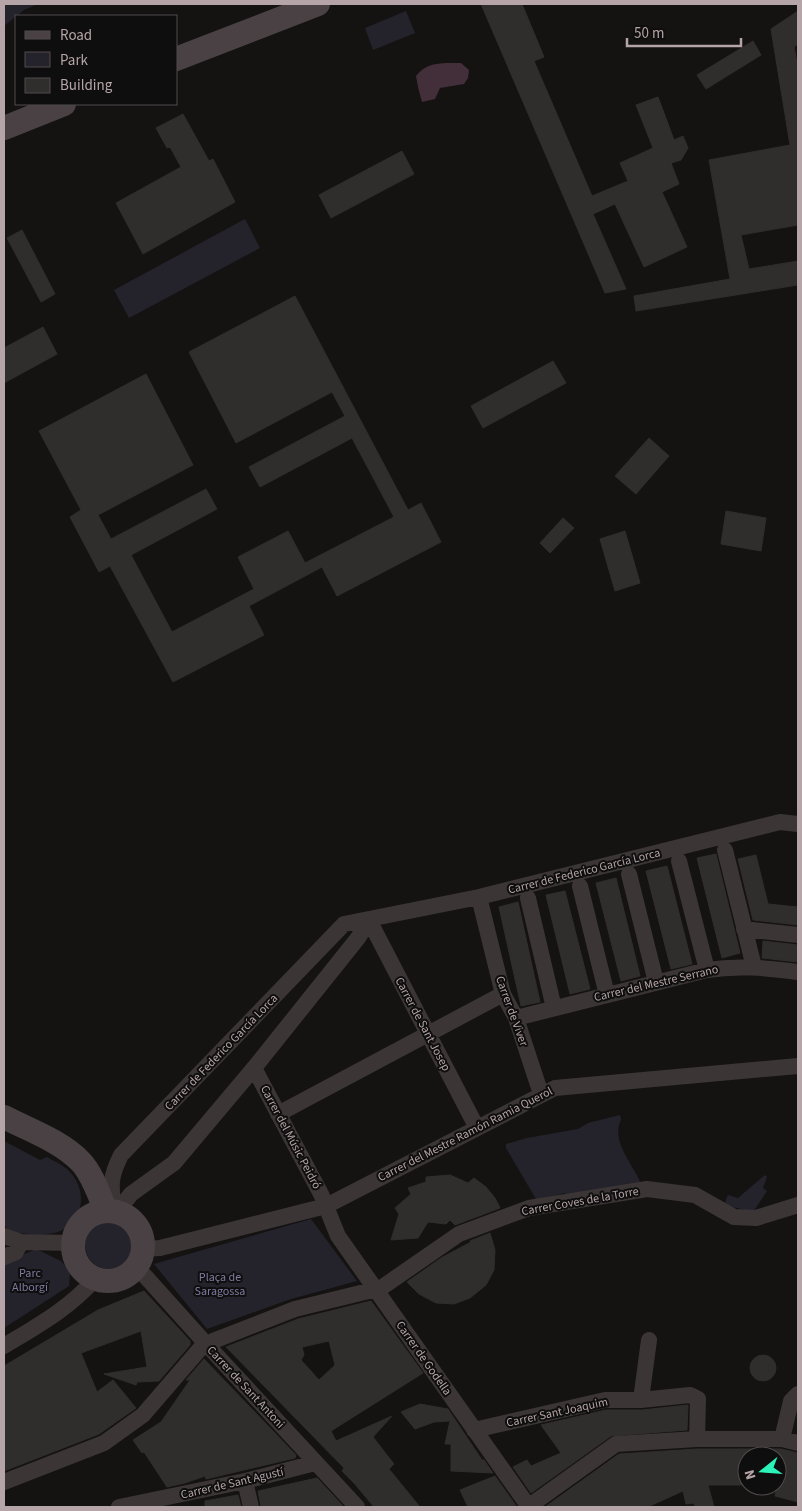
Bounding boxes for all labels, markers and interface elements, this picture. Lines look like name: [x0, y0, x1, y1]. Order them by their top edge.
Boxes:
legend: [15, 15, 178, 105]
scale bar: [627, 15, 741, 47]
text: 50 m: [634, 23, 664, 44]
text: Road: [60, 25, 92, 46]
text: Park: [60, 50, 89, 71]
text: Building: [60, 75, 113, 96]
street label: Carrer de Federico García Lorca: [506, 844, 662, 899]
street label: Carrer del Mestre Serrano: [592, 961, 720, 1006]
street label: Carrer de Sant Josep: [391, 974, 455, 1074]
street label: Carrer de Viver: [491, 974, 532, 1049]
street label: Carrer de Federico García Lorca: [161, 990, 282, 1114]
street label: Carrer del Músic Peidró: [256, 1082, 325, 1192]
street label: Carrer del Mestre Ramón Ramia Querol: [375, 1083, 556, 1186]
street label: Carrer Coves de la Torre: [520, 1183, 640, 1220]
park label: Parc Alborgí: [12, 1265, 49, 1296]
park label: Plaça de Saragossa: [195, 1269, 245, 1300]
street label: Carrer de Godella: [392, 1318, 456, 1399]
street label: Carrer de Sant Antoni: [203, 1342, 288, 1432]
street label: Carrer Sant Joaquim: [505, 1393, 609, 1432]
north arrow: [737, 1446, 787, 1496]
street label: Carrer de Sant Agustí: [179, 1463, 286, 1504]
text: N: [740, 1467, 761, 1482]

